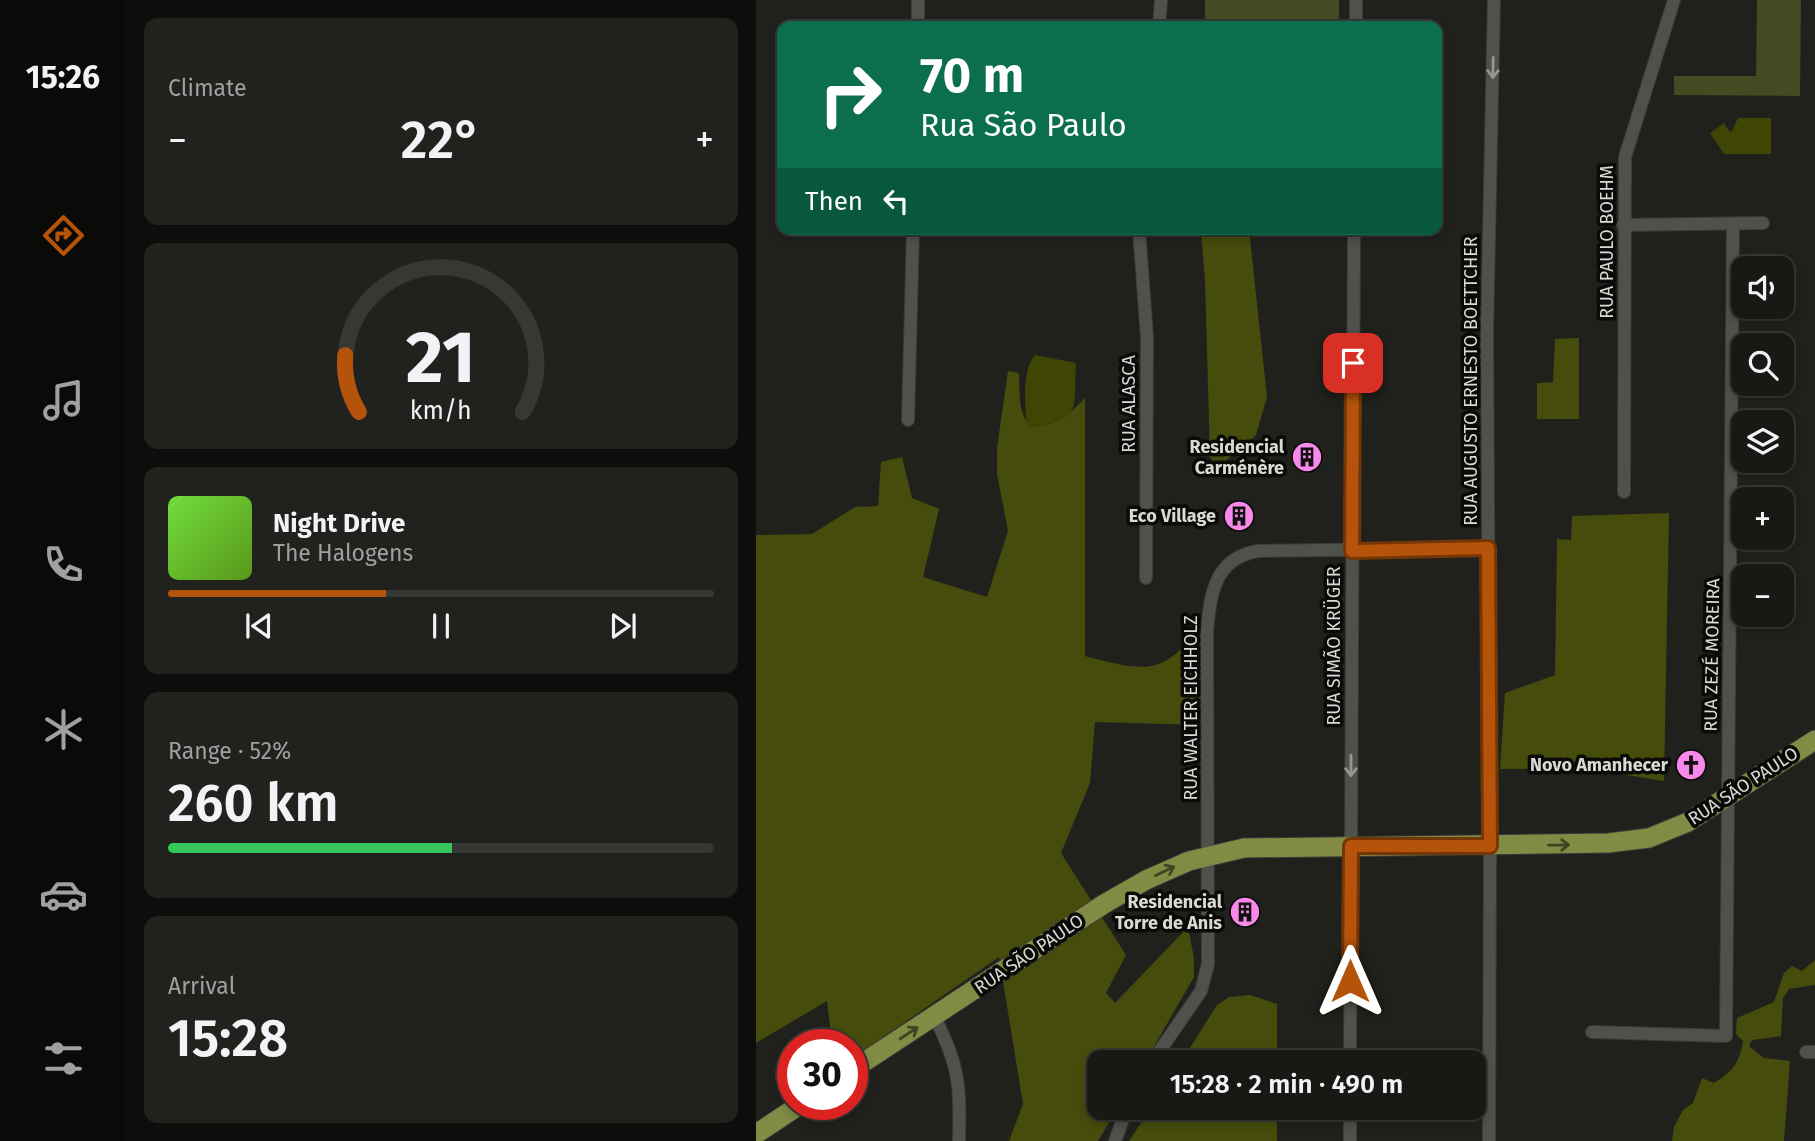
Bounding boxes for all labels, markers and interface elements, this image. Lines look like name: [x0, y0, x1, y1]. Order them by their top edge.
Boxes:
text: 70 m: [920, 46, 1024, 105]
icon: right: [805, 49, 896, 140]
one-way arrow: [1486, 56, 1500, 79]
text: 15:26: [26, 58, 100, 96]
text: Climate: [168, 74, 247, 102]
text: Rua São Paulo: [920, 106, 1127, 144]
text: 22°: [401, 109, 481, 172]
text: −: [168, 117, 187, 163]
text: +: [695, 117, 714, 163]
street label: RUA PAULO BOEHM: [1596, 165, 1618, 319]
icon: left: [877, 182, 915, 220]
text: Then: [805, 186, 863, 217]
icon: directions: [39, 211, 88, 260]
street label: RUA AUGUSTO ERNESTO BOETTCHER: [1460, 236, 1482, 526]
map controls: [1731, 256, 1794, 627]
button: sound: [1731, 256, 1794, 319]
text: 21: [406, 314, 476, 401]
pin: [1323, 333, 1383, 393]
button: search: [1731, 333, 1794, 396]
icon: arrive: [1334, 344, 1372, 382]
street label: RUA ALASCA: [1118, 355, 1140, 453]
icon: music: [39, 376, 88, 425]
text: km/h: [410, 396, 472, 426]
button: layers: [1731, 410, 1794, 473]
place label: Residencial Carménère: [1190, 436, 1285, 479]
building icon: Residencial Carménère: [1290, 440, 1324, 474]
button: +: [1731, 487, 1794, 550]
building icon: Eco Village: [1222, 499, 1256, 533]
place label: Eco Village: [1129, 505, 1216, 527]
text: Night Drive: [273, 508, 405, 539]
text: The Halogens: [273, 539, 413, 567]
icon: phone: [39, 540, 88, 589]
button: −: [1731, 564, 1794, 627]
street label: RUA SIMÃO KRÜGER: [1322, 566, 1345, 726]
street label: RUA ZEZÉ MOREIRA: [1699, 577, 1724, 732]
icon: previous: [240, 607, 278, 645]
icon: pause: [422, 607, 460, 645]
icon: next: [604, 607, 642, 645]
street label: RUA WALTER EICHHOLZ: [1180, 615, 1202, 801]
icon: climate: [39, 705, 88, 754]
text: Range · 52%: [168, 737, 291, 765]
street label: RUA SÃO PAULO: [1683, 741, 1802, 830]
church icon: Novo Amanhecer: [1674, 748, 1708, 782]
one-way arrow: [1344, 754, 1358, 777]
place label: Novo Amanhecer: [1530, 754, 1669, 776]
text: 260 km: [168, 772, 339, 835]
one-way arrow: [1547, 838, 1570, 851]
one-way arrow: [1154, 864, 1176, 877]
icon: car: [39, 870, 88, 919]
place label: Residencial Torre de Anis: [1115, 891, 1223, 934]
building icon: Residencial Torre de Anis: [1228, 895, 1262, 929]
street label: RUA SÃO PAULO: [970, 909, 1088, 999]
position arrow: [1313, 944, 1387, 1018]
text: Arrival: [168, 972, 235, 1000]
text: 15:28: [168, 1007, 288, 1070]
one-way arrow: [899, 1025, 918, 1040]
speed limit sign: 30: [777, 1029, 868, 1120]
icon: filters: [39, 1034, 88, 1083]
text: 15:28 · 2 min · 490 m: [1170, 1069, 1403, 1100]

